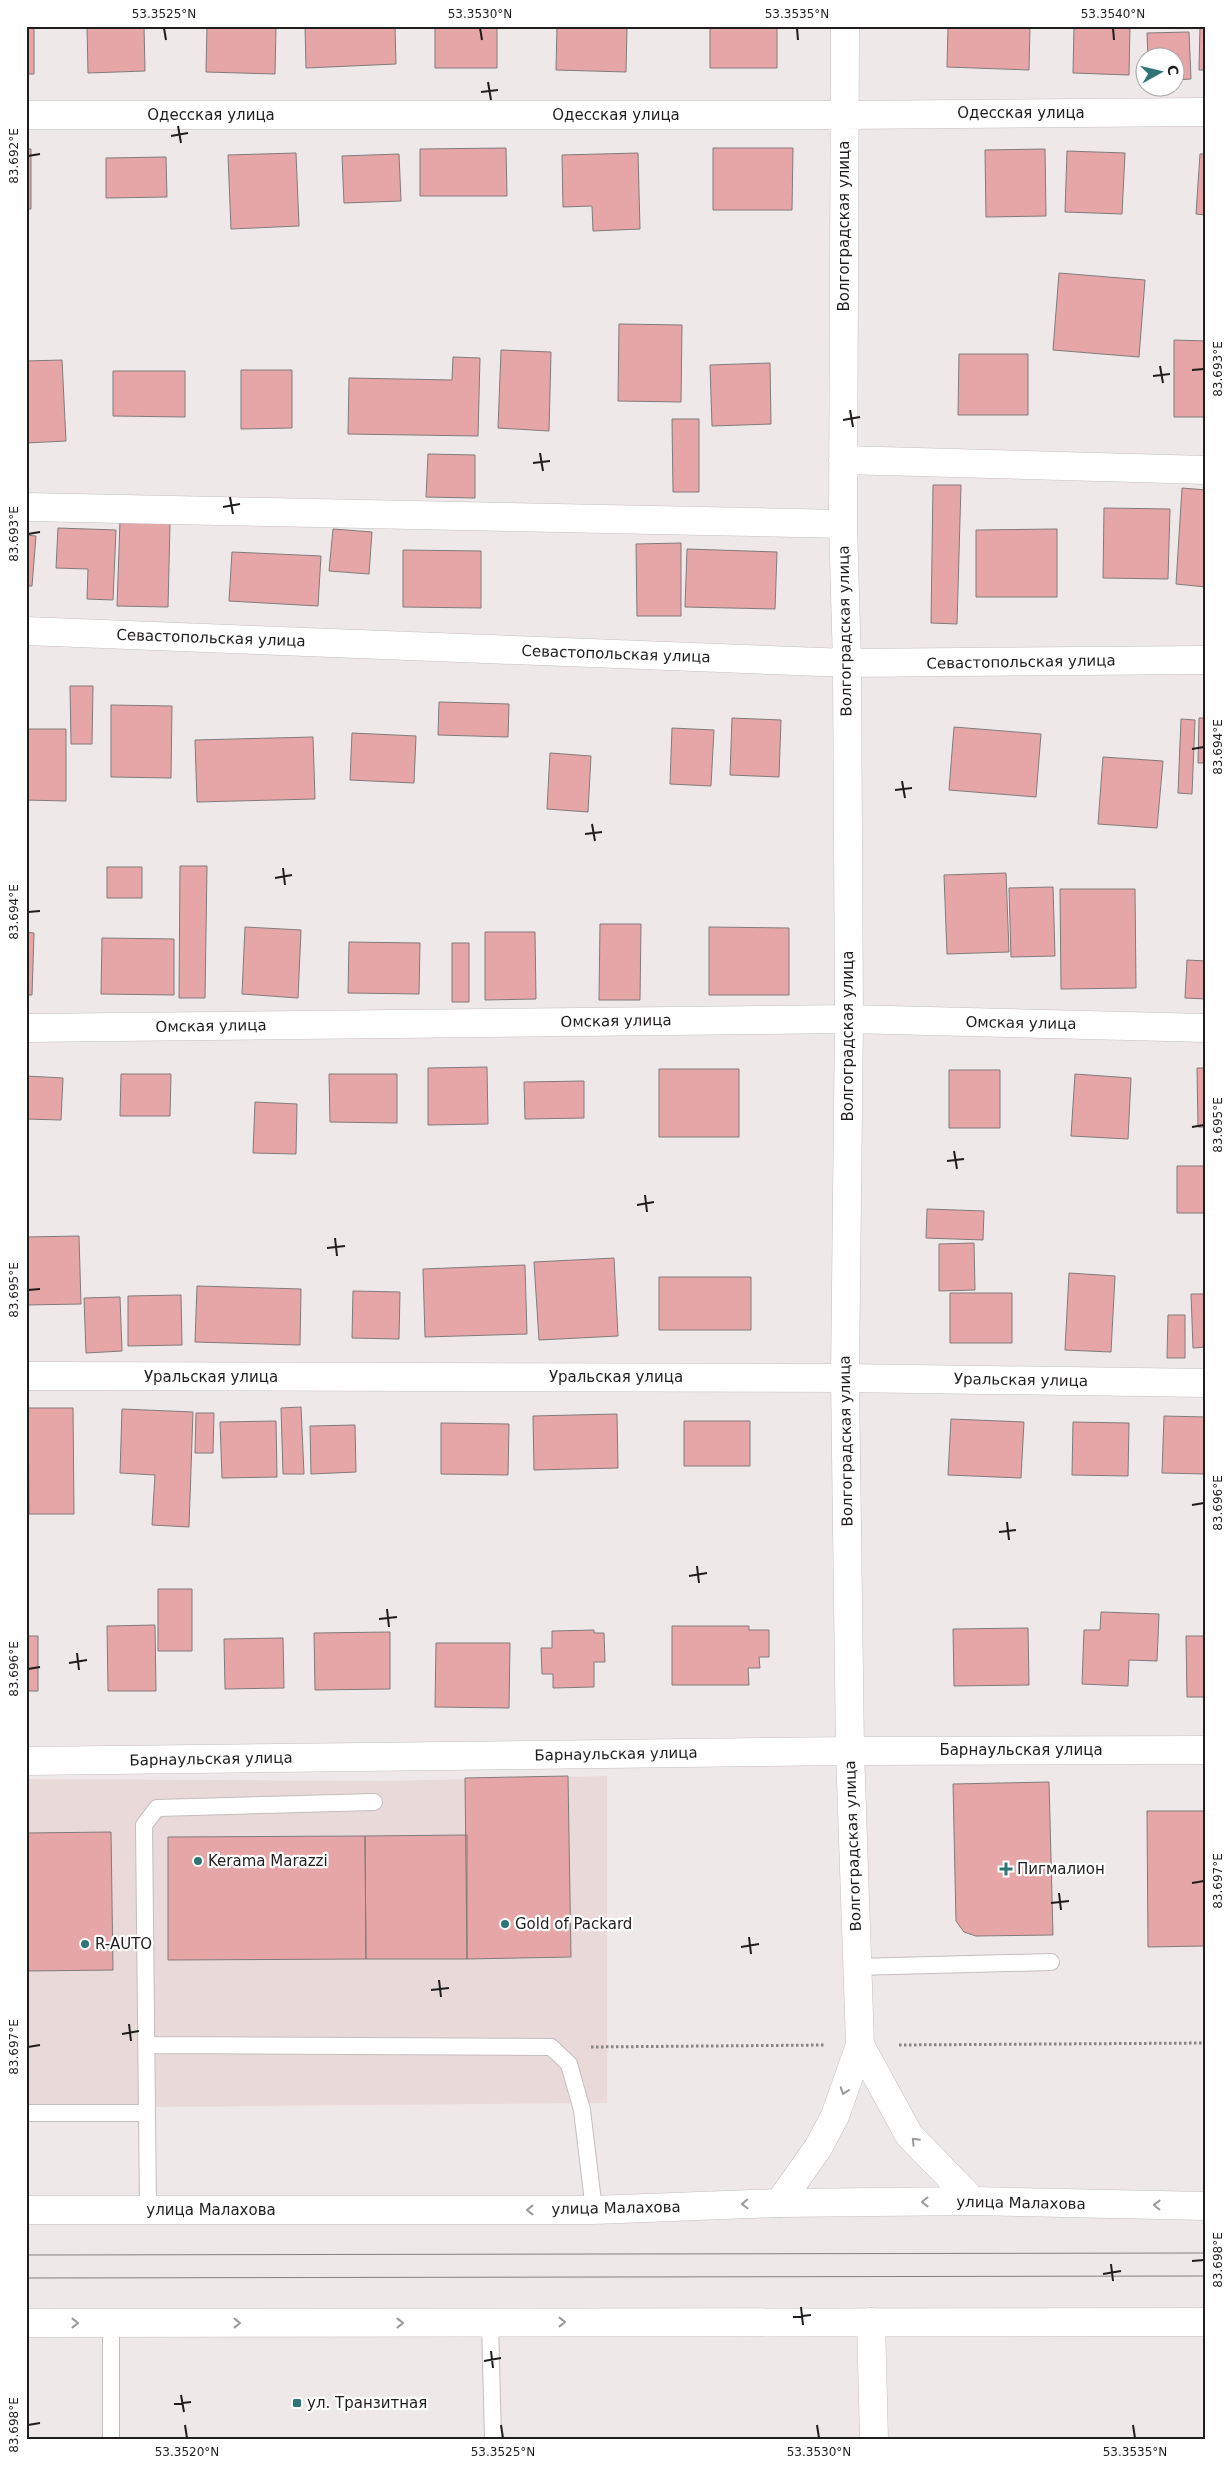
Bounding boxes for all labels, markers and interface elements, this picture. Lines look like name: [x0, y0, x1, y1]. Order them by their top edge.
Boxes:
text: 53.3525°N: [132, 7, 196, 21]
text: 53.3530°N: [448, 7, 512, 21]
text: 53.3535°N: [765, 7, 829, 21]
text: 53.3540°N: [1081, 7, 1145, 21]
north arrow: [1134, 48, 1184, 98]
text: С: [1164, 64, 1182, 76]
street label: Одесская улица: [957, 104, 1085, 122]
street label: Одесская улица: [147, 106, 275, 124]
street label: Одесская улица: [552, 106, 680, 124]
text: 83.692°E: [7, 128, 21, 184]
street label: Волгоградская улица: [835, 141, 853, 311]
text: 83.693°E: [1211, 341, 1225, 397]
text: 83.693°E: [7, 506, 21, 562]
street label: Волгоградская улица: [835, 545, 855, 717]
street label: Севастопольская улица: [116, 626, 306, 650]
street label: Севастопольская улица: [521, 642, 711, 666]
street label: Севастопольская улица: [926, 651, 1116, 673]
text: 83.694°E: [1211, 719, 1225, 775]
text: 83.694°E: [7, 884, 21, 940]
street label: Волгоградская улица: [839, 951, 857, 1121]
street label: Омская улица: [560, 1011, 672, 1031]
street label: Омская улица: [965, 1013, 1077, 1033]
street label: Омская улица: [155, 1016, 267, 1036]
text: 83.695°E: [1211, 1097, 1225, 1153]
text: 83.695°E: [7, 1262, 21, 1318]
street label: Волгоградская улица: [836, 1355, 856, 1527]
street label: Уральская улица: [144, 1368, 278, 1386]
street label: Уральская улица: [549, 1368, 683, 1386]
street label: Уральская улица: [954, 1370, 1088, 1390]
text: 83.696°E: [1211, 1475, 1225, 1531]
text: 83.696°E: [7, 1641, 21, 1697]
street label: Барнаульская улица: [939, 1741, 1103, 1759]
street label: Барнаульская улица: [534, 1744, 698, 1764]
street label: Барнаульская улица: [129, 1749, 293, 1769]
street label: Волгоградская улица: [841, 1760, 865, 1932]
place label: Kerama Marazzi: [208, 1852, 328, 1870]
text: 83.697°E: [1211, 1853, 1225, 1909]
marker: Kerama Marazzi: [192, 1855, 204, 1867]
place label: Пигмалион: [1017, 1860, 1105, 1878]
marker: Пигмалион: [999, 1862, 1013, 1876]
place label: Gold of Packard: [515, 1915, 632, 1933]
marker: Gold of Packard: [499, 1918, 511, 1930]
place label: R-AUTO: [95, 1935, 152, 1953]
marker: R-AUTO: [79, 1938, 91, 1950]
text: 83.697°E: [7, 2019, 21, 2075]
one-way arrow: [840, 2086, 850, 2095]
one-way arrow: [912, 2138, 921, 2147]
street label: улица Малахова: [956, 2193, 1086, 2213]
one-way arrow: [920, 2197, 928, 2207]
street label: улица Малахова: [551, 2198, 681, 2218]
one-way arrow: [740, 2199, 748, 2210]
one-way arrow: [1153, 2200, 1161, 2211]
street label: улица Малахова: [146, 2201, 276, 2219]
one-way arrow: [525, 2205, 533, 2215]
text: 83.698°E: [1211, 2232, 1225, 2288]
one-way arrow: [559, 2317, 567, 2328]
one-way arrow: [72, 2318, 79, 2328]
one-way arrow: [234, 2318, 242, 2328]
one-way arrow: [396, 2318, 404, 2328]
place label: ул. Транзитная: [307, 2394, 427, 2412]
text: 83.698°E: [7, 2397, 21, 2453]
marker: ул. Транзитная: [291, 2397, 303, 2409]
text: 53.3520°N: [155, 2445, 219, 2459]
text: 53.3525°N: [471, 2445, 535, 2459]
text: 53.3530°N: [787, 2445, 851, 2459]
text: 53.3535°N: [1103, 2445, 1167, 2459]

